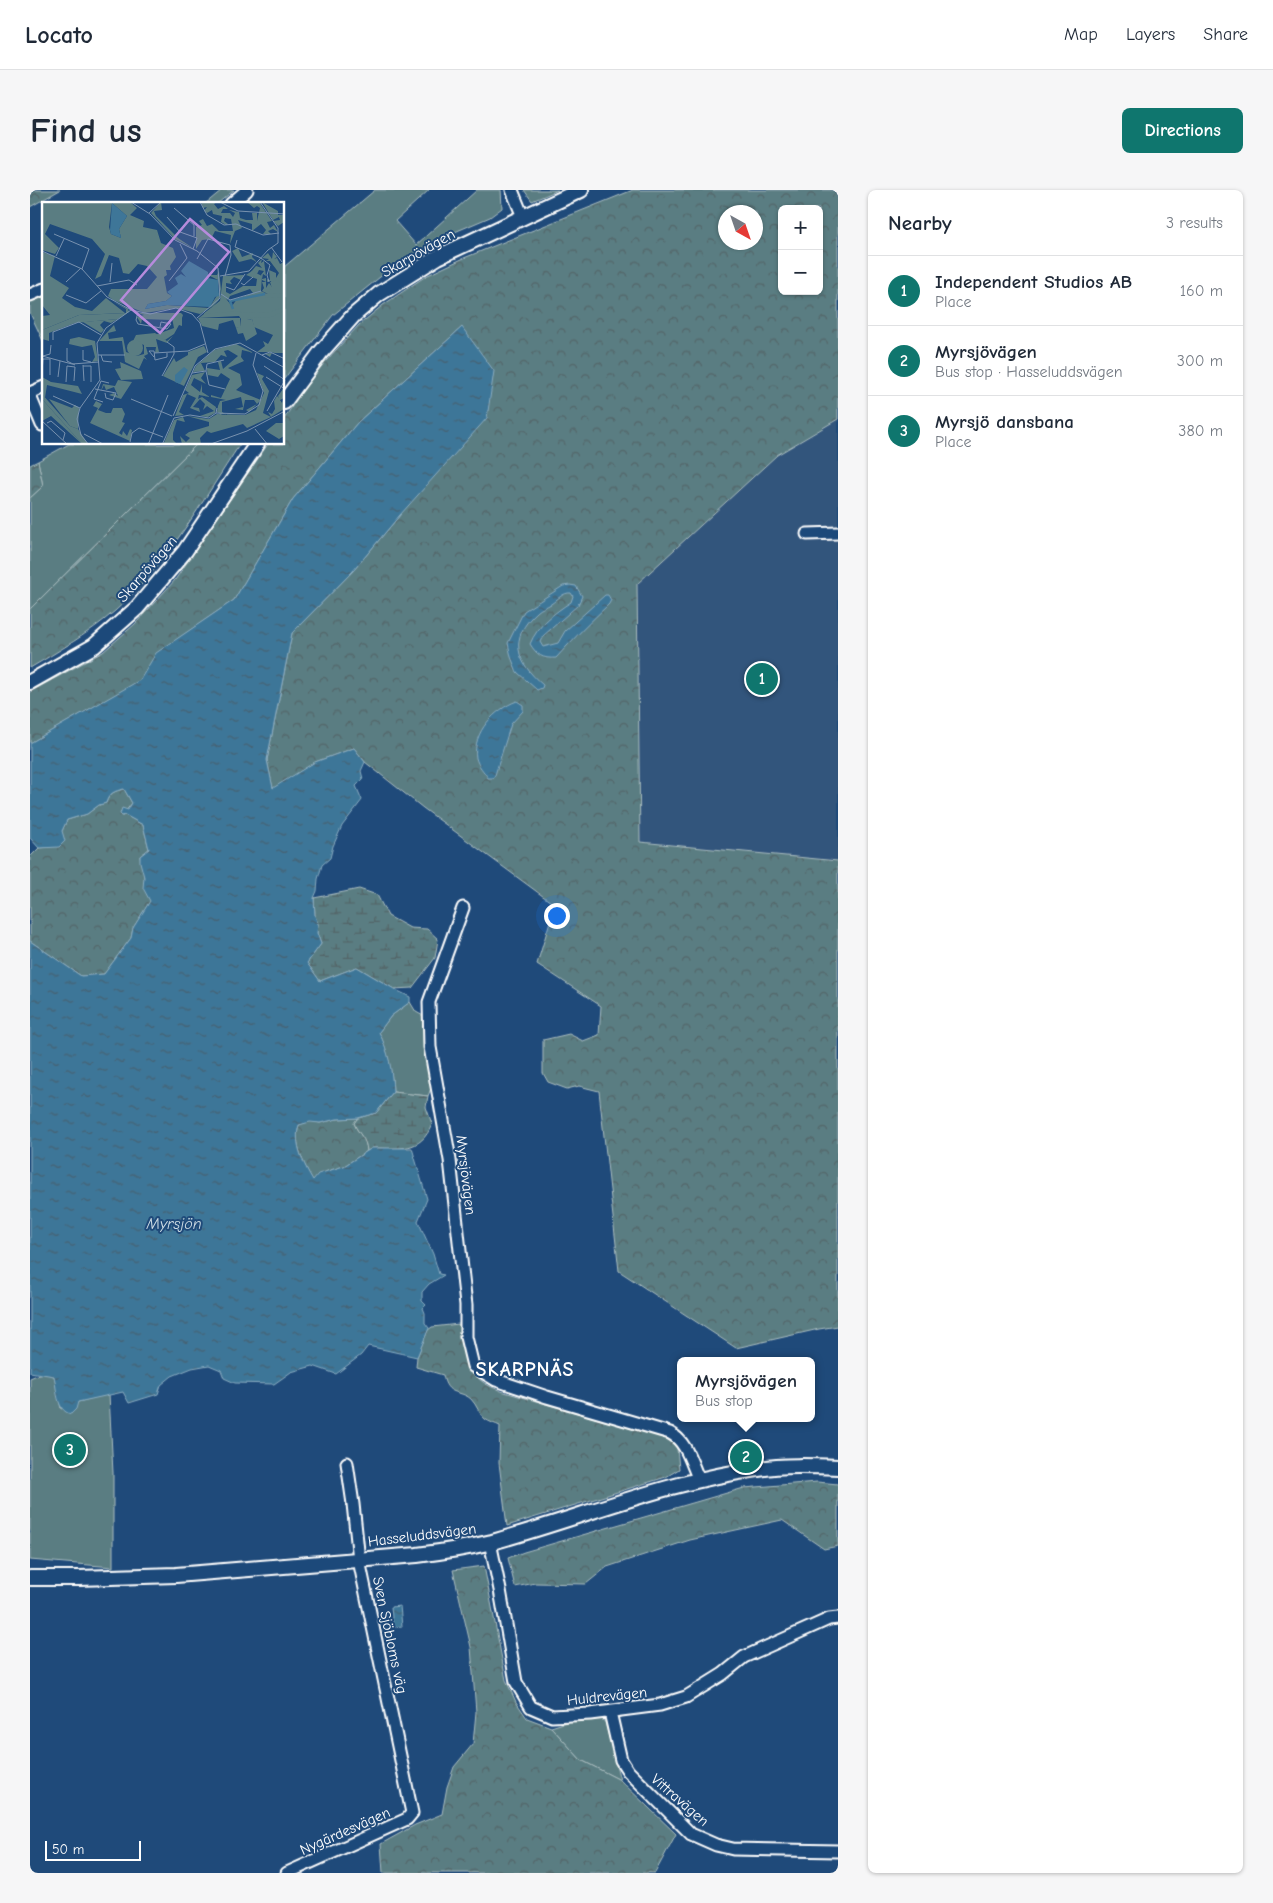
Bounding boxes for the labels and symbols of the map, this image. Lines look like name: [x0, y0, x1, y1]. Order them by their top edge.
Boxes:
inset map: [42, 202, 285, 445]
north arrow: [718, 205, 763, 250]
street label: Skarpövägen: [378, 225, 458, 281]
street label: Skarpövägen: [113, 532, 181, 606]
pin: 1: [746, 660, 778, 698]
your location: [544, 903, 570, 929]
street label: Myrsjövägen: [452, 1134, 480, 1216]
water label: Myrsjön: [145, 1215, 202, 1233]
district label: SKARPNÄS: [476, 1358, 574, 1381]
pin: 3: [54, 1431, 86, 1469]
pin: 2: [730, 1438, 762, 1476]
street label: Hasseluddsvägen: [367, 1519, 477, 1551]
street label: Sven Sjöbloms väg: [369, 1575, 411, 1695]
street label: Huldrevägen: [566, 1683, 648, 1709]
street label: Vittravägen: [647, 1770, 713, 1830]
street label: Nygärdesvägen: [297, 1803, 393, 1859]
scale bar: [45, 1838, 141, 1861]

